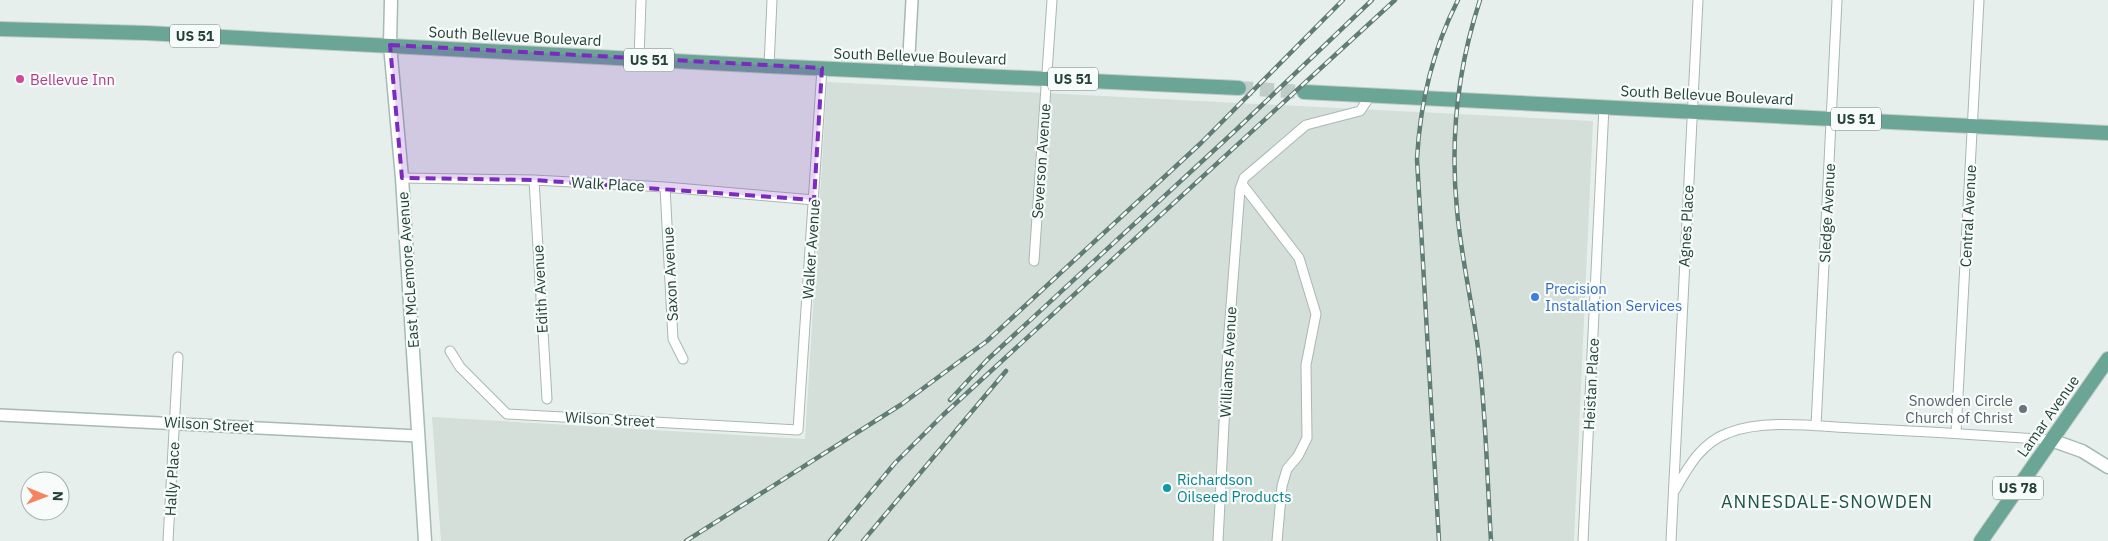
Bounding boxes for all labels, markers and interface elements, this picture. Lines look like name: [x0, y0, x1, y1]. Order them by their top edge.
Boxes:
street label: South Bellevue Boulevard: [428, 22, 602, 50]
road number: US 51: [170, 24, 220, 48]
street label: South Bellevue Boulevard: [833, 43, 1007, 69]
road number: US 51: [624, 48, 674, 72]
road number: US 51: [1048, 68, 1098, 90]
place label: Bellevue Inn: [30, 70, 115, 89]
marker: Bellevue Inn: [14, 73, 26, 85]
street label: South Bellevue Boulevard: [1620, 81, 1794, 109]
street label: Severson Avenue: [1027, 103, 1055, 219]
road number: US 51: [1831, 108, 1881, 130]
street label: Sledge Avenue: [1815, 163, 1839, 263]
street label: Central Avenue: [1956, 164, 1980, 268]
street label: Walk Place: [571, 173, 645, 195]
street label: Agnes Place: [1674, 185, 1698, 267]
street label: East McLemore Avenue: [393, 191, 423, 349]
street label: Walker Avenue: [798, 198, 824, 300]
street label: Saxon Avenue: [658, 226, 682, 322]
street label: Edith Avenue: [528, 244, 552, 334]
place label: Precision Installation Services: [1545, 279, 1682, 315]
marker: Precision Installation Services: [1529, 291, 1541, 303]
street label: Williams Avenue: [1216, 306, 1240, 418]
street label: Heistan Place: [1579, 338, 1603, 430]
street label: Lamar Avenue: [2013, 371, 2083, 461]
place label: Snowden Circle Church of Christ: [1905, 391, 2013, 427]
marker: Snowden Circle Church of Christ: [2017, 403, 2029, 415]
street label: Wilson Street: [565, 407, 655, 431]
street label: Wilson Street: [164, 412, 254, 436]
street label: Hally Place: [161, 441, 183, 517]
place label: Richardson Oilseed Products: [1177, 470, 1292, 506]
north arrow: [20, 471, 70, 521]
road number: US 78: [1993, 476, 2043, 499]
marker: Richardson Oilseed Products: [1161, 482, 1173, 494]
district label: ANNESDALE-SNOWDEN: [1721, 490, 1933, 513]
text: N: [49, 491, 67, 501]

